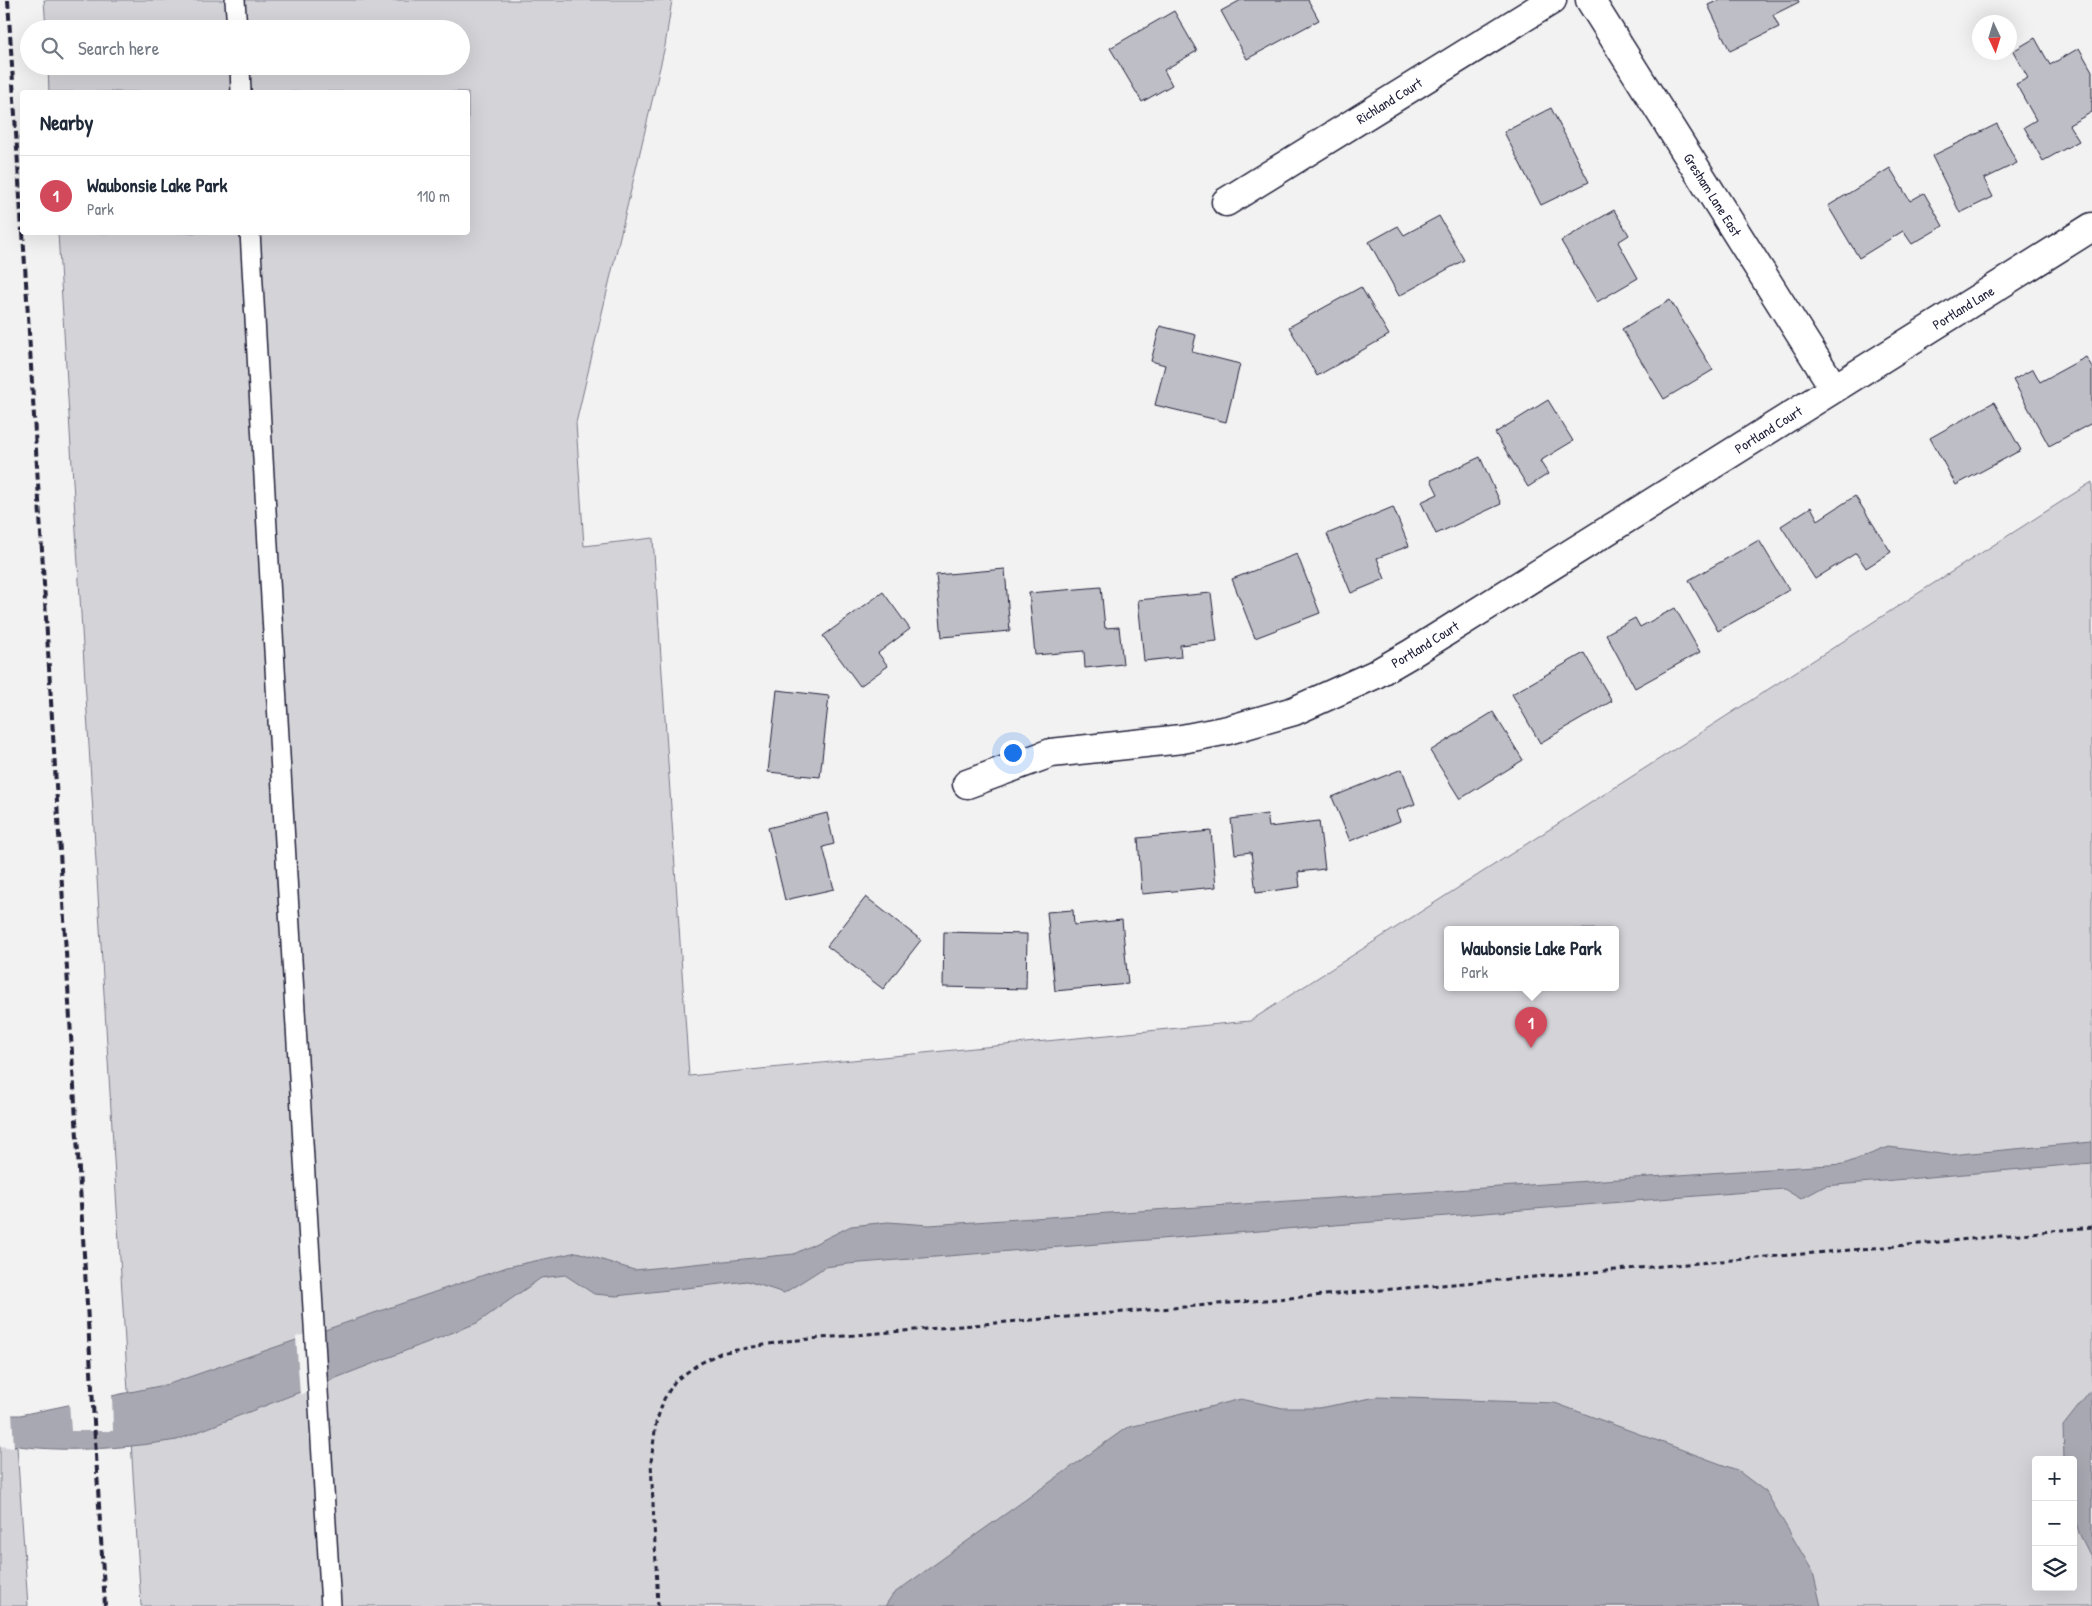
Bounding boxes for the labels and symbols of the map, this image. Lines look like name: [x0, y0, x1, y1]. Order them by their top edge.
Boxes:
north arrow: [1972, 15, 2017, 60]
street label: Richland Court: [1352, 73, 1426, 128]
street label: Gresham Lane East: [1680, 149, 1746, 240]
street label: Portland Lane: [1929, 280, 1998, 334]
street label: Portland Court: [1731, 401, 1806, 458]
street label: Portland Court: [1388, 616, 1462, 672]
your location: [1000, 740, 1026, 766]
pin: 1: [1515, 1007, 1547, 1048]

